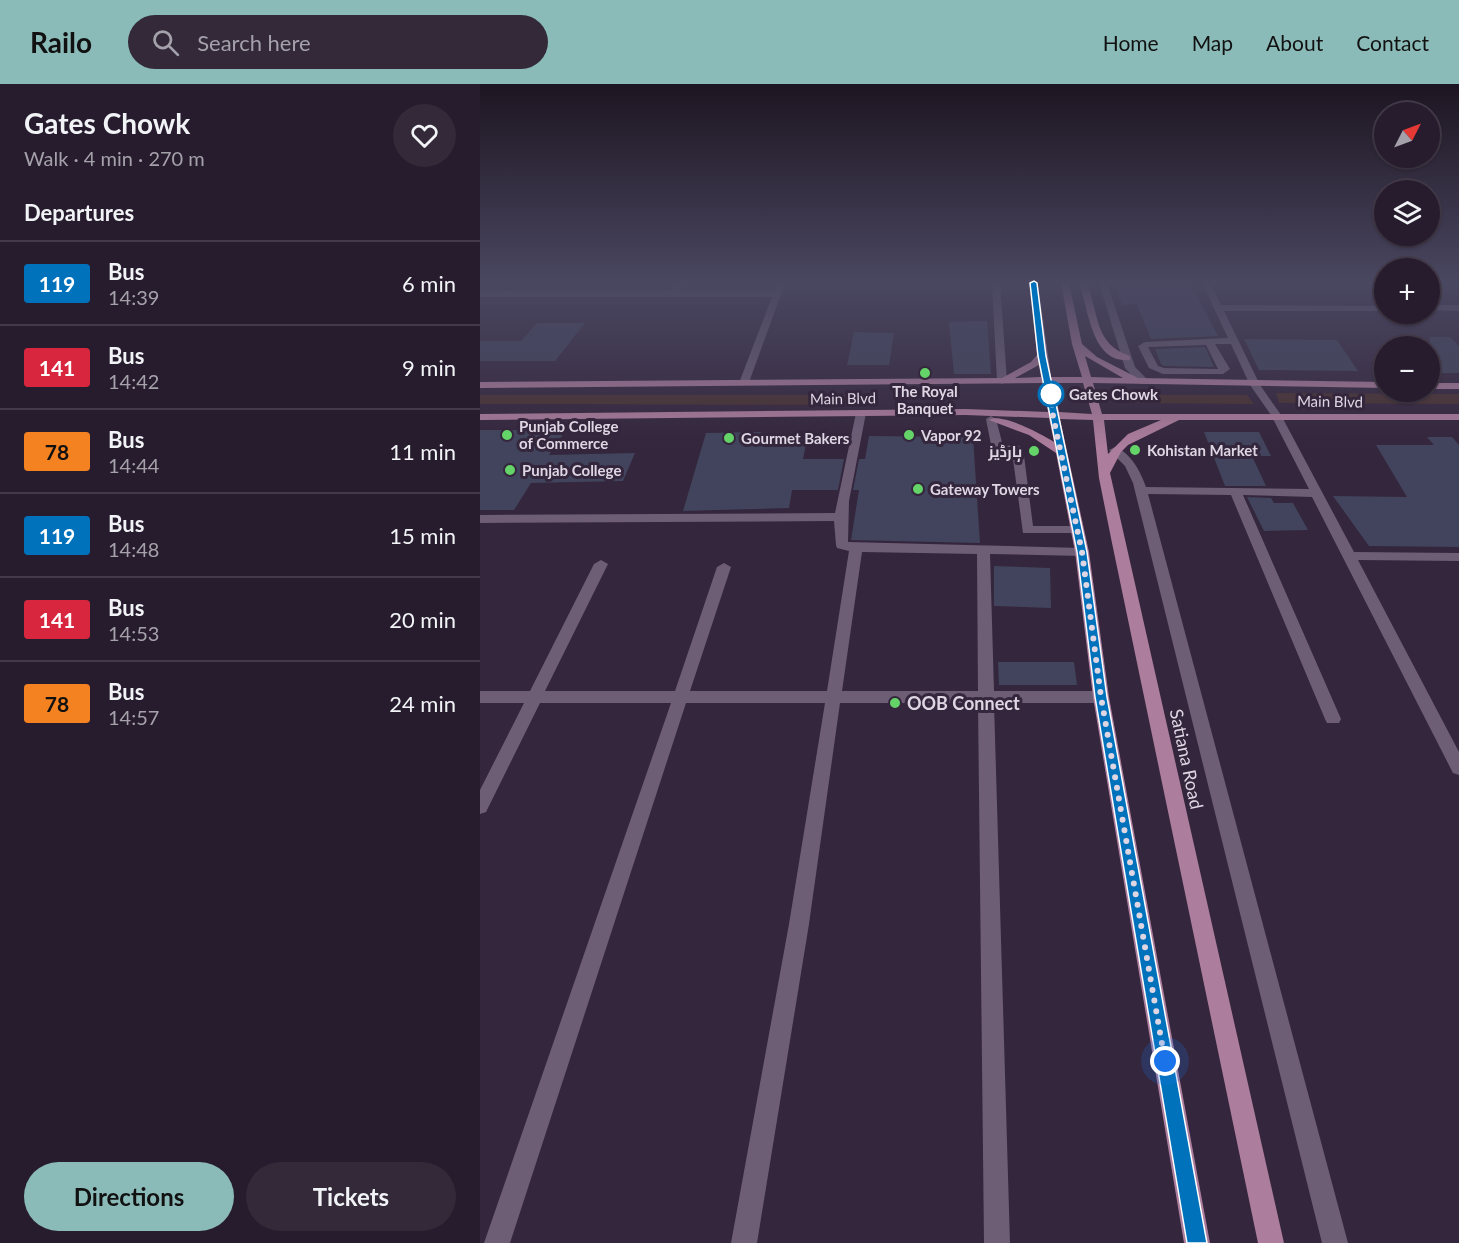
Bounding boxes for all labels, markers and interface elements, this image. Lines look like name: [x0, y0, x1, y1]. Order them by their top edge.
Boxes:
search box: [128, 15, 548, 69]
text: Railo: [30, 25, 92, 59]
icon: search: [149, 26, 182, 59]
text: Search here: [197, 29, 311, 56]
text: Home: [1103, 30, 1159, 55]
text: Map: [1192, 30, 1233, 55]
text: About: [1266, 30, 1323, 55]
text: Contact: [1356, 30, 1429, 55]
north arrow: [1374, 102, 1440, 168]
map controls: [1374, 102, 1440, 402]
button: heart: [393, 104, 456, 167]
text: Gates Chowk: [24, 106, 190, 140]
text: Walk · 4 min · 270 m: [24, 146, 205, 170]
button: layers: [1374, 180, 1440, 246]
text: Departures: [24, 199, 134, 226]
text: Bus: [108, 258, 144, 285]
button: +: [1374, 258, 1440, 324]
text: 6 min: [402, 270, 456, 297]
text: 119: [39, 271, 75, 296]
text: 14:39: [108, 285, 159, 309]
button: −: [1374, 336, 1440, 402]
text: Bus: [108, 342, 144, 369]
text: 9 min: [402, 354, 456, 381]
text: 141: [39, 355, 75, 380]
marker: The Royal Banquet: [918, 366, 932, 380]
text: 14:42: [108, 369, 159, 393]
marker: Gates Chowk: [1038, 381, 1064, 407]
place label: The Royal Banquet: [892, 382, 958, 417]
place label: Gates Chowk: [1069, 385, 1159, 403]
street label: Main Blvd: [810, 388, 876, 408]
street label: Main Blvd: [1297, 391, 1363, 411]
place label: Punjab College of Commerce: [519, 417, 618, 452]
text: Bus: [108, 426, 144, 453]
place label: Vapor 92: [920, 426, 982, 444]
marker: Punjab College of Commerce: [500, 428, 514, 442]
marker: Vapor 92: [902, 428, 916, 442]
place label: Gourmet Bakers: [741, 429, 850, 447]
marker: Gourmet Bakers: [722, 431, 736, 445]
text: 11 min: [389, 438, 456, 465]
text: 78: [45, 439, 69, 464]
place label: Kohistan Market: [1147, 441, 1258, 459]
place label: ہارڈیز: [988, 442, 1022, 462]
marker: Kohistan Market: [1128, 443, 1142, 457]
marker: ہارڈیز: [1027, 444, 1041, 458]
text: 14:44: [108, 453, 159, 477]
place label: Punjab College: [522, 461, 621, 479]
marker: Punjab College: [503, 463, 517, 477]
place label: Gateway Towers: [930, 480, 1040, 498]
marker: Gateway Towers: [911, 482, 925, 496]
text: Bus: [108, 510, 144, 537]
text: 15 min: [389, 522, 456, 549]
text: 119: [39, 523, 75, 548]
text: 14:48: [108, 537, 159, 561]
text: Bus: [108, 594, 144, 621]
text: 20 min: [389, 606, 456, 633]
text: 141: [39, 607, 75, 632]
text: 14:53: [108, 621, 159, 645]
text: Bus: [108, 678, 144, 705]
text: 24 min: [389, 690, 456, 717]
text: 78: [45, 691, 69, 716]
place label: OOB Connect: [907, 692, 1020, 714]
marker: OOB Connect: [888, 696, 902, 710]
text: 14:57: [108, 705, 159, 729]
street label: Satiana Road: [1166, 707, 1208, 811]
your location: [1150, 1046, 1180, 1076]
button: Directions: [24, 1162, 234, 1231]
button: Tickets: [246, 1162, 456, 1231]

